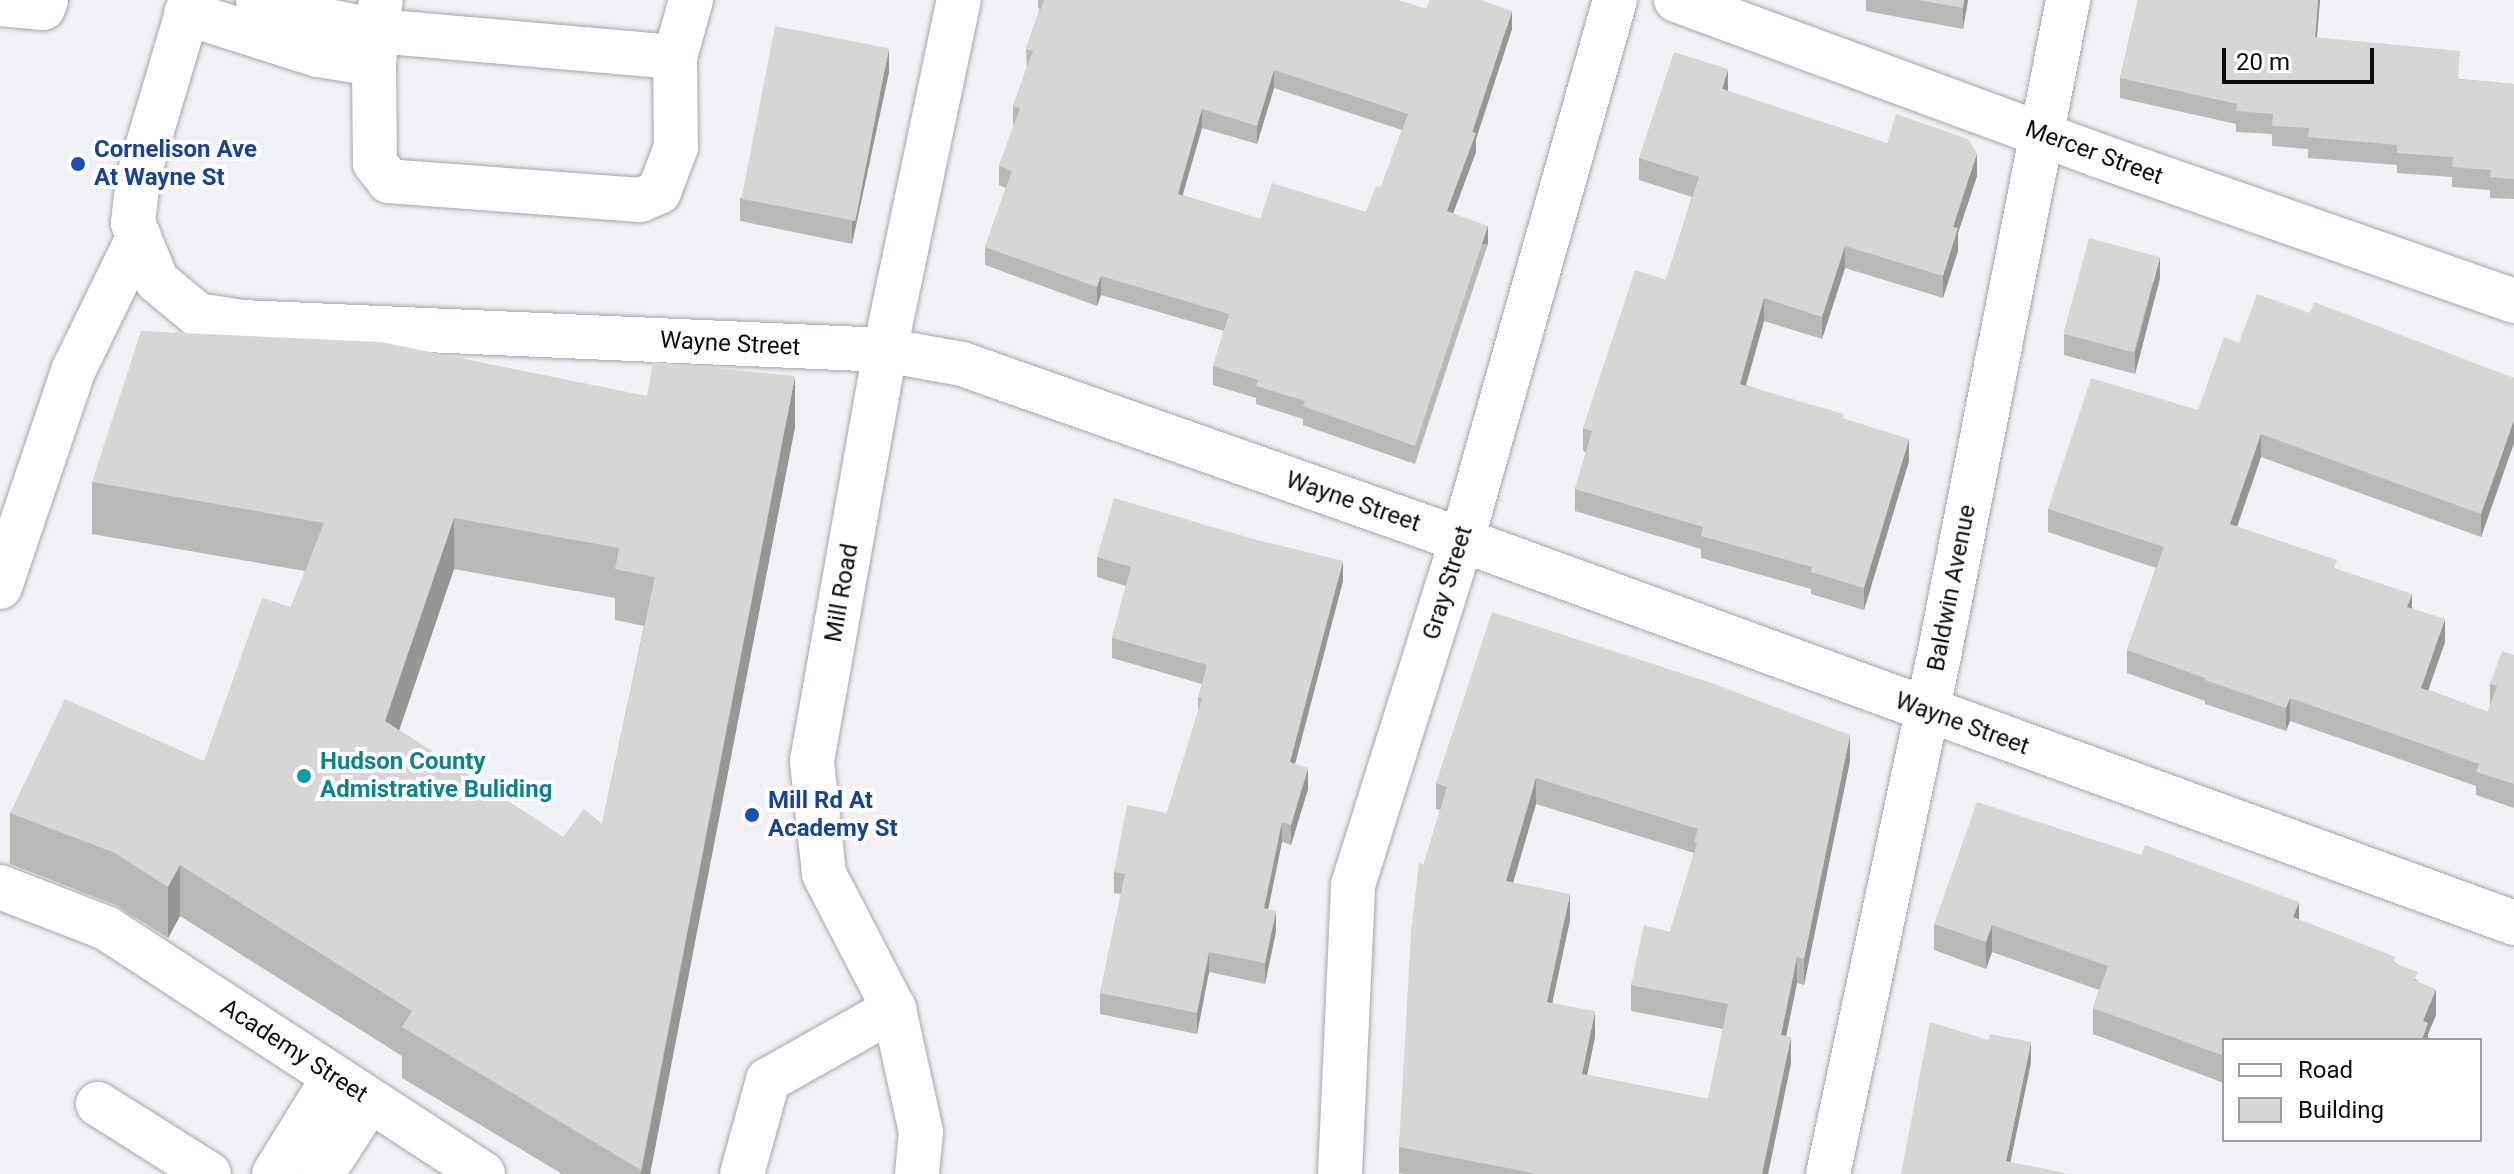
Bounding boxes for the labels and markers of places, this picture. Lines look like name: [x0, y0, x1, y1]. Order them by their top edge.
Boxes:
place label: Cornelison Ave At Wayne St: [94, 136, 257, 192]
marker: Cornelison Ave At Wayne St: [69, 155, 87, 173]
place label: Hudson County Admistrative Buliding: [320, 748, 552, 804]
marker: Hudson County Admistrative Buliding: [295, 767, 313, 785]
place label: Mill Rd At Academy St: [768, 787, 898, 843]
marker: Mill Rd At Academy St: [743, 806, 761, 824]

